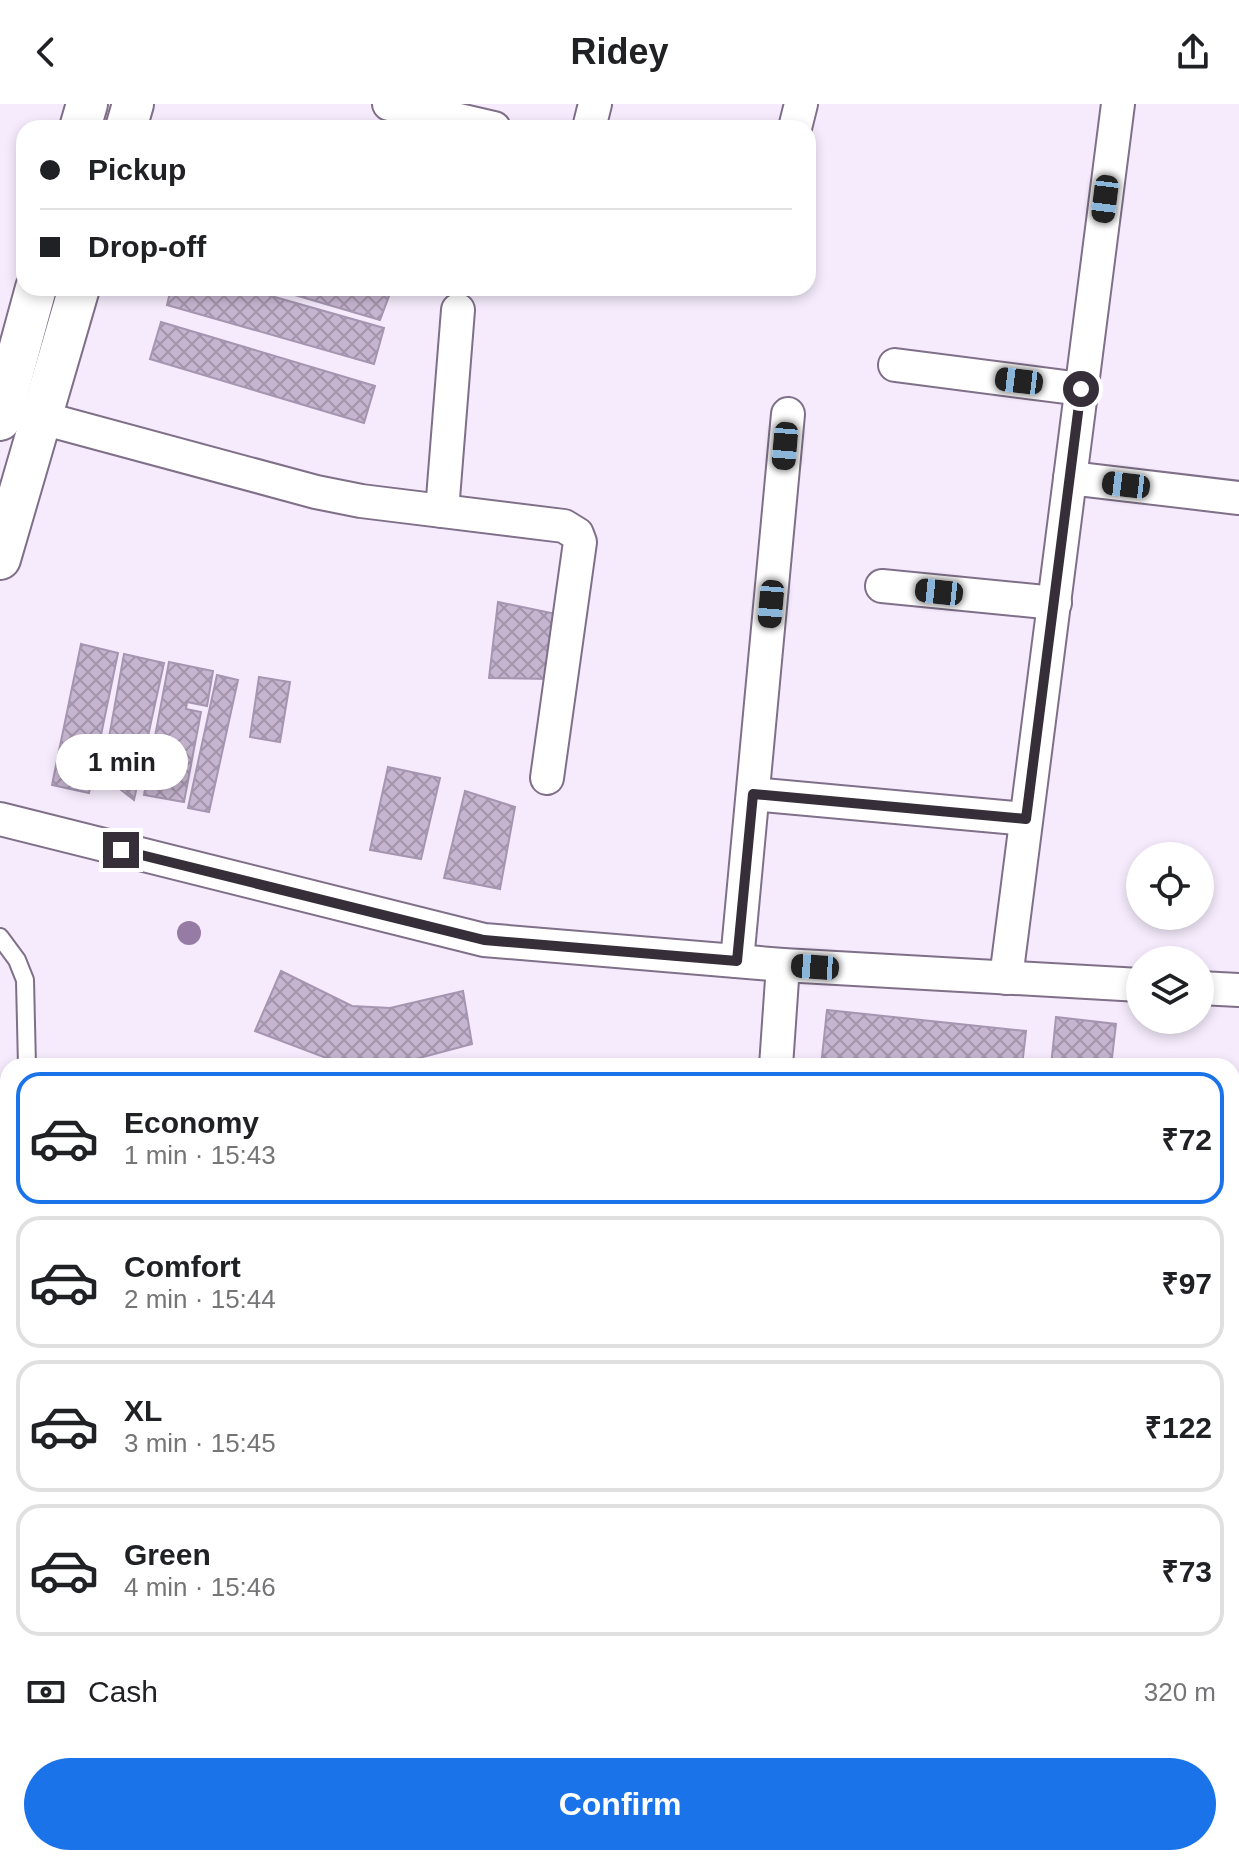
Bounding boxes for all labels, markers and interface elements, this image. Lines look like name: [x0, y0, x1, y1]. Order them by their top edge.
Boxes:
icon: back: [24, 30, 68, 74]
icon: share: [1171, 30, 1215, 74]
text: Ridey: [570, 31, 669, 72]
text: Pickup: [88, 153, 186, 186]
car: [1090, 174, 1120, 224]
text: Drop-off: [88, 230, 206, 263]
car: [994, 366, 1044, 396]
route start: [1063, 371, 1099, 407]
car: [771, 421, 799, 471]
car: [1101, 470, 1151, 500]
car: [914, 578, 964, 606]
car: [757, 579, 785, 629]
callout: 1 min: [55, 734, 187, 790]
text: 1 min: [88, 747, 156, 777]
route end: [103, 832, 139, 868]
map controls: [1126, 842, 1214, 1034]
button: locate: [1126, 842, 1214, 930]
button: layers: [1126, 946, 1214, 1034]
car: [790, 953, 840, 981]
icon: car: [28, 1102, 100, 1174]
text: Economy: [124, 1106, 259, 1139]
text: ₹72: [1161, 1123, 1212, 1156]
text: 1 min · 15:43: [124, 1140, 276, 1170]
icon: car: [28, 1246, 100, 1318]
text: Comfort: [124, 1250, 241, 1283]
text: ₹97: [1161, 1267, 1212, 1300]
text: 2 min · 15:44: [124, 1284, 276, 1314]
icon: car: [28, 1390, 100, 1462]
text: XL: [124, 1394, 162, 1427]
text: ₹122: [1145, 1411, 1212, 1444]
text: 3 min · 15:45: [124, 1428, 276, 1458]
icon: car: [28, 1534, 100, 1606]
text: Green: [124, 1538, 211, 1571]
text: ₹73: [1161, 1555, 1212, 1588]
text: 4 min · 15:46: [124, 1572, 276, 1602]
icon: cash: [24, 1670, 68, 1714]
text: Cash: [88, 1675, 158, 1708]
text: 320 m: [1144, 1677, 1216, 1707]
button: Confirm: [24, 1758, 1216, 1850]

